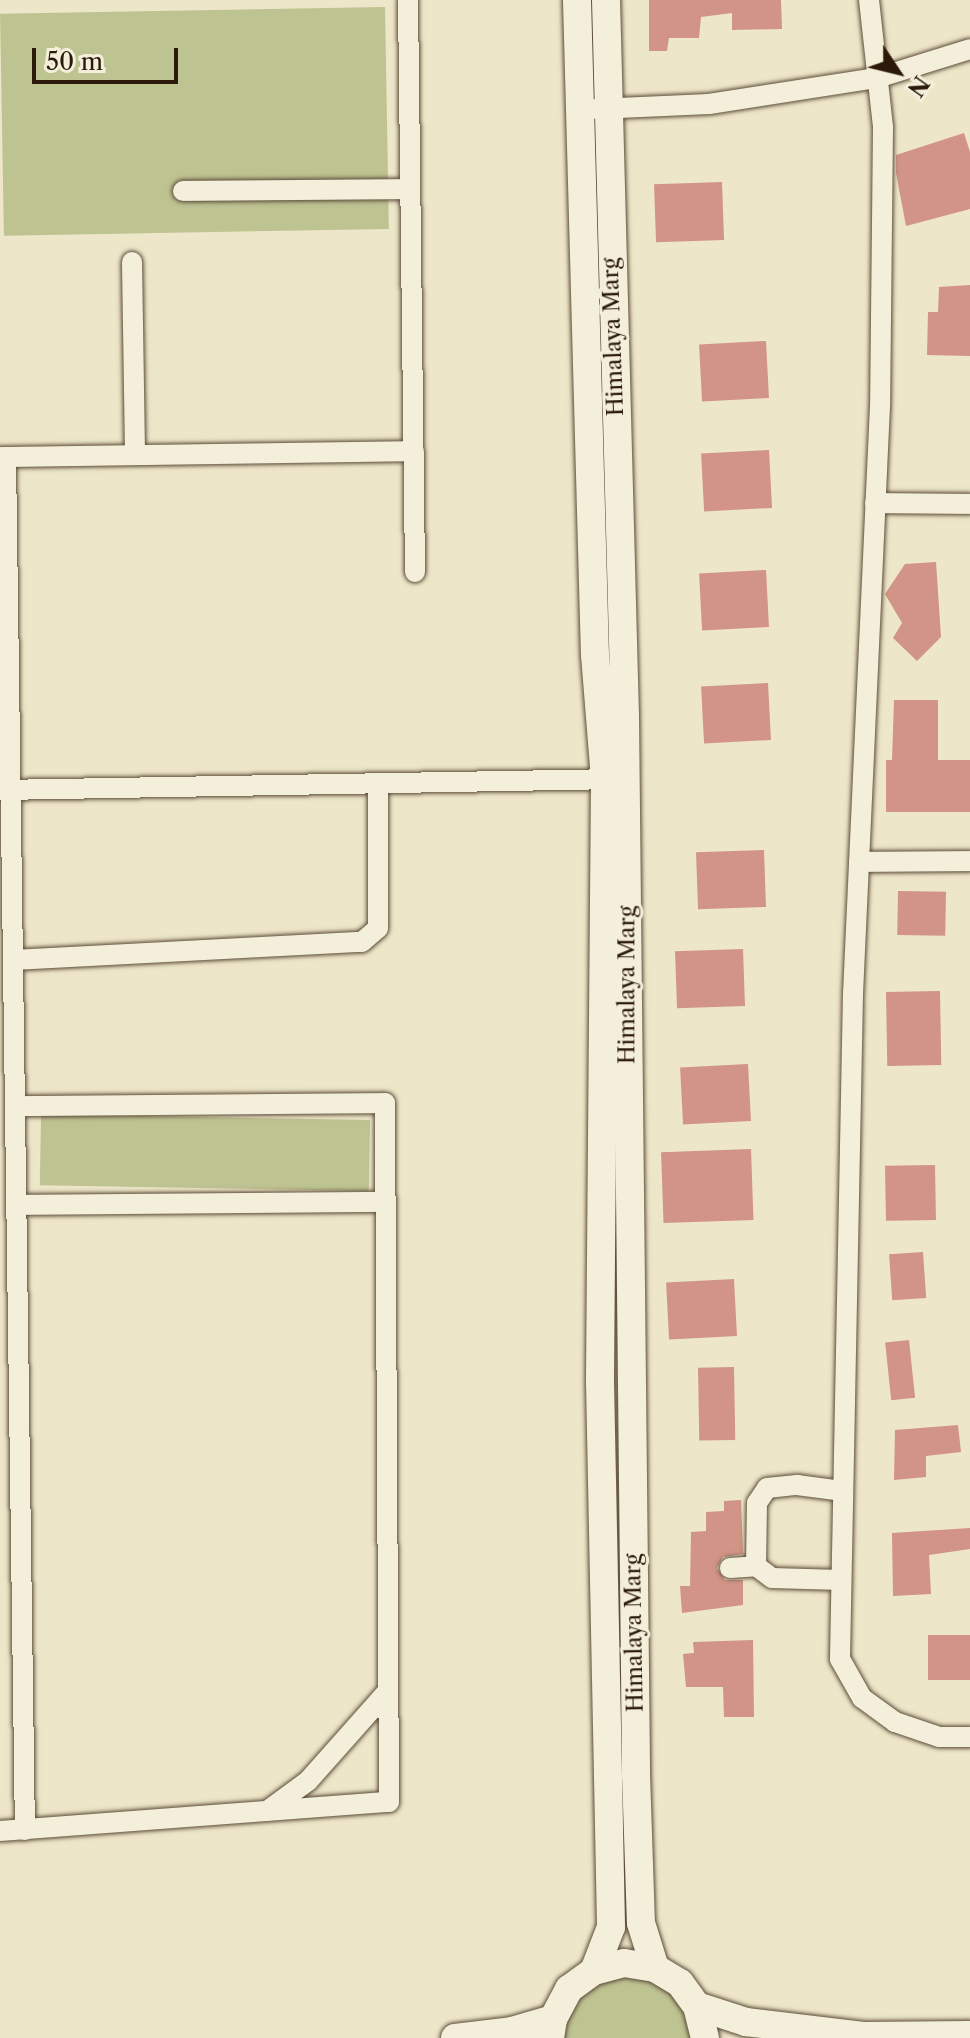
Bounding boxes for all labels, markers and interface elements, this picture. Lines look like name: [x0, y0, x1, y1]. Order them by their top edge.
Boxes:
scale bar: [36, 32, 182, 82]
north arrow: [858, 32, 938, 112]
text: 50 m: [46, 47, 103, 76]
text: N: [902, 70, 935, 102]
street label: Himalaya Marg: [597, 257, 629, 417]
street label: Himalaya Marg: [614, 906, 640, 1064]
street label: Himalaya Marg: [619, 1553, 649, 1713]

